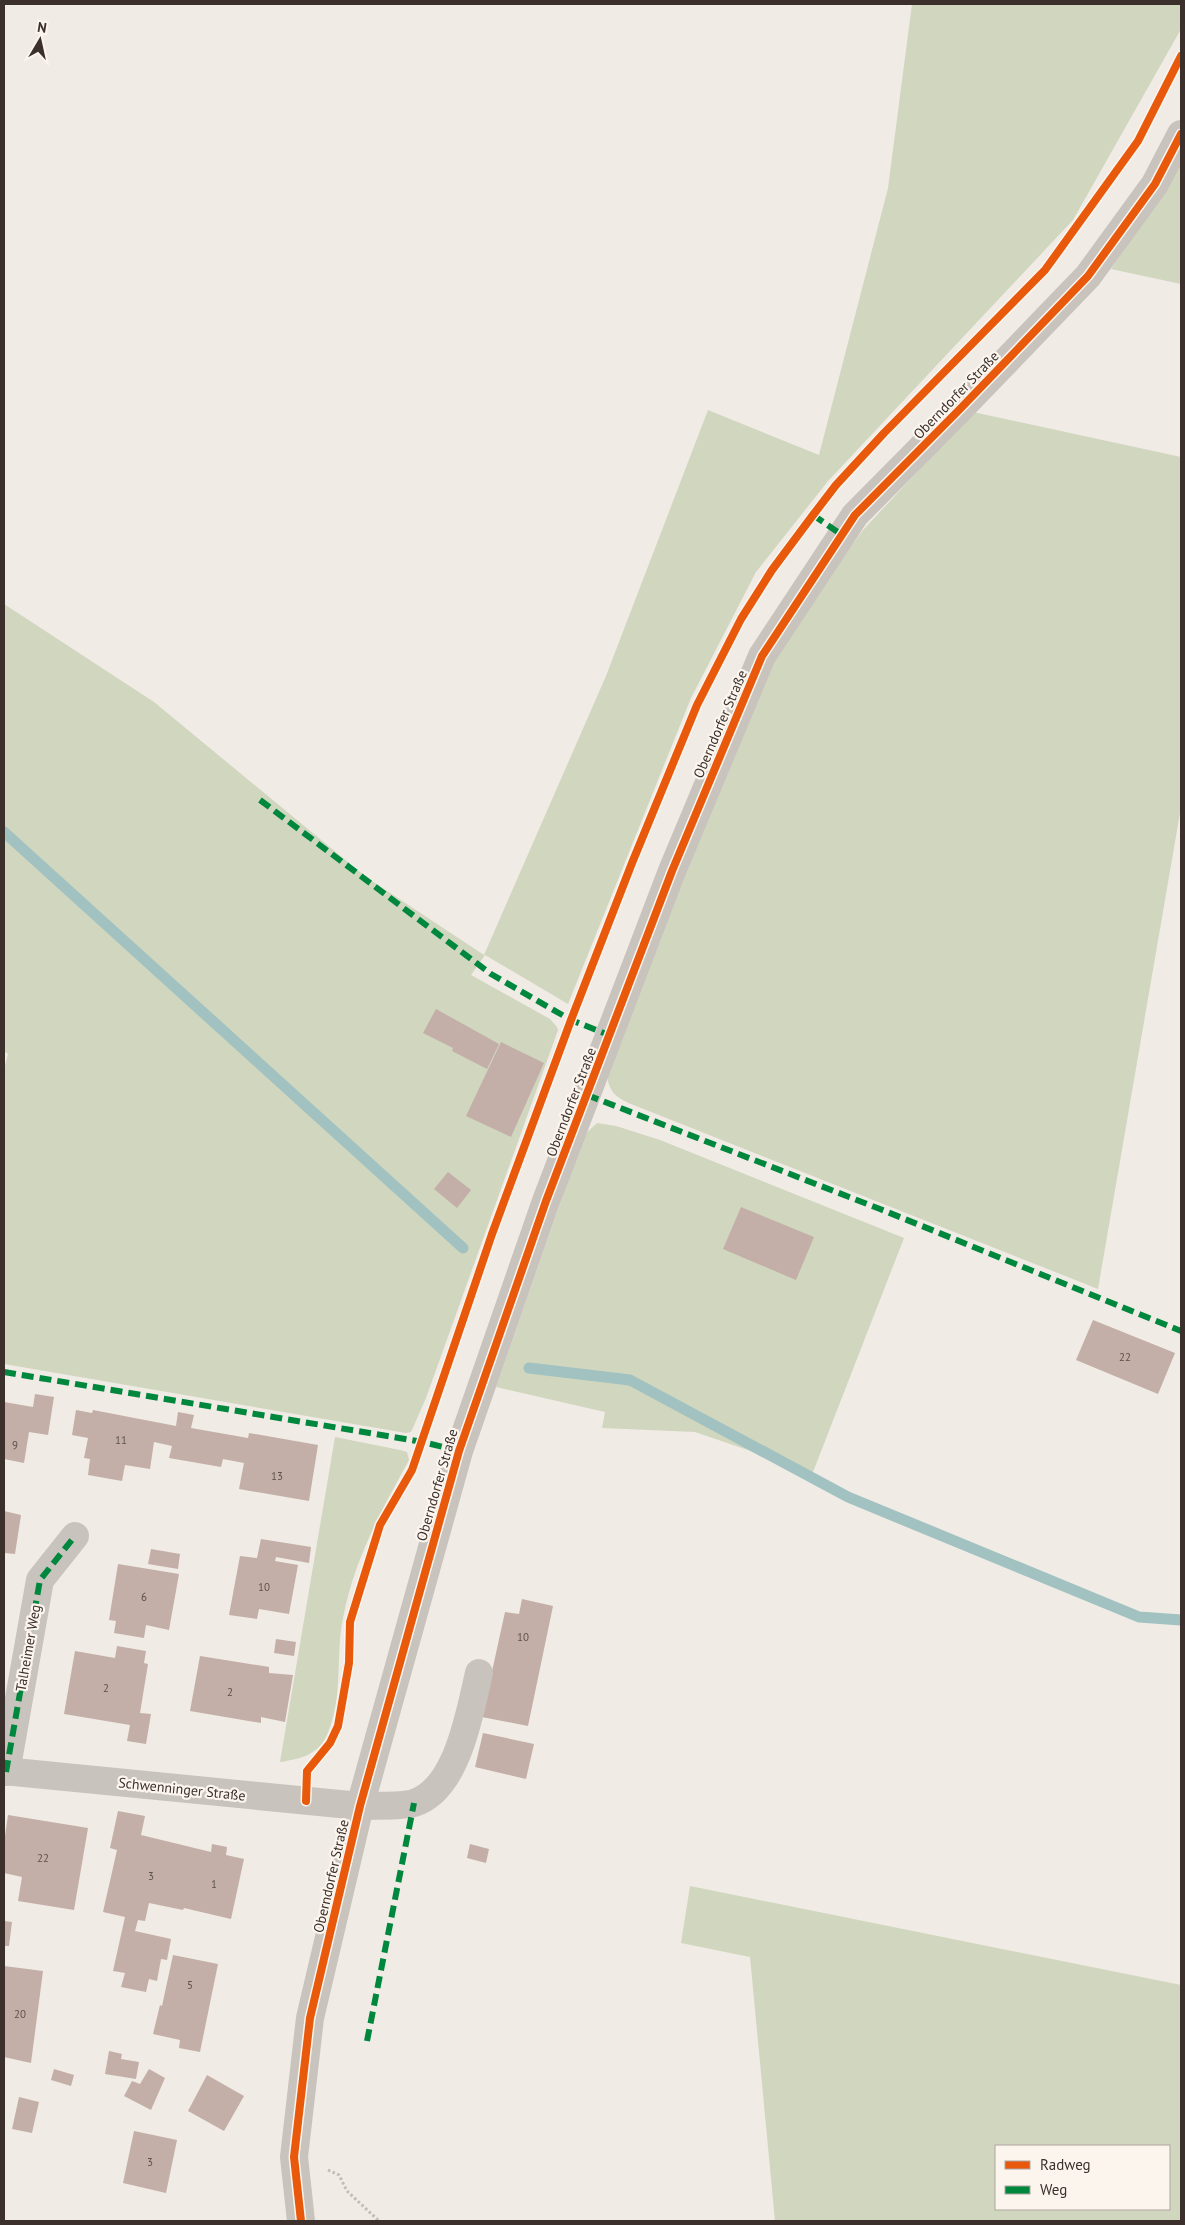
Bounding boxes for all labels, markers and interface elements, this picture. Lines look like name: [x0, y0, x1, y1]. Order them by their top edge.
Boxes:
north arrow: [15, 15, 65, 65]
text: N: [36, 18, 48, 37]
street label: Oberndorfer Straße: [909, 347, 1003, 443]
street label: Oberndorfer Straße: [689, 667, 751, 781]
street label: Oberndorfer Straße: [542, 1045, 600, 1159]
house number: 22: [1119, 1350, 1131, 1364]
street label: Oberndorfer Straße: [412, 1427, 462, 1543]
house number: 11: [115, 1433, 127, 1447]
house number: 9: [12, 1438, 18, 1452]
house number: 13: [271, 1469, 283, 1483]
house number: 10: [258, 1580, 270, 1594]
house number: 6: [141, 1590, 147, 1604]
street label: Talheimer Weg: [11, 1603, 45, 1693]
house number: 10: [517, 1630, 529, 1644]
house number: 2: [103, 1681, 109, 1695]
house number: 2: [227, 1685, 233, 1699]
street label: Schwenninger Straße: [118, 1773, 246, 1805]
street label: Oberndorfer Straße: [309, 1818, 353, 1934]
house number: 22: [37, 1851, 49, 1865]
house number: 3: [148, 1869, 154, 1883]
house number: 1: [211, 1877, 217, 1891]
house number: 5: [187, 1978, 193, 1992]
house number: 20: [14, 2007, 26, 2021]
legend: [995, 2145, 1170, 2210]
house number: 3: [147, 2155, 153, 2169]
text: Radweg: [1040, 2155, 1091, 2174]
text: Weg: [1040, 2180, 1067, 2199]

